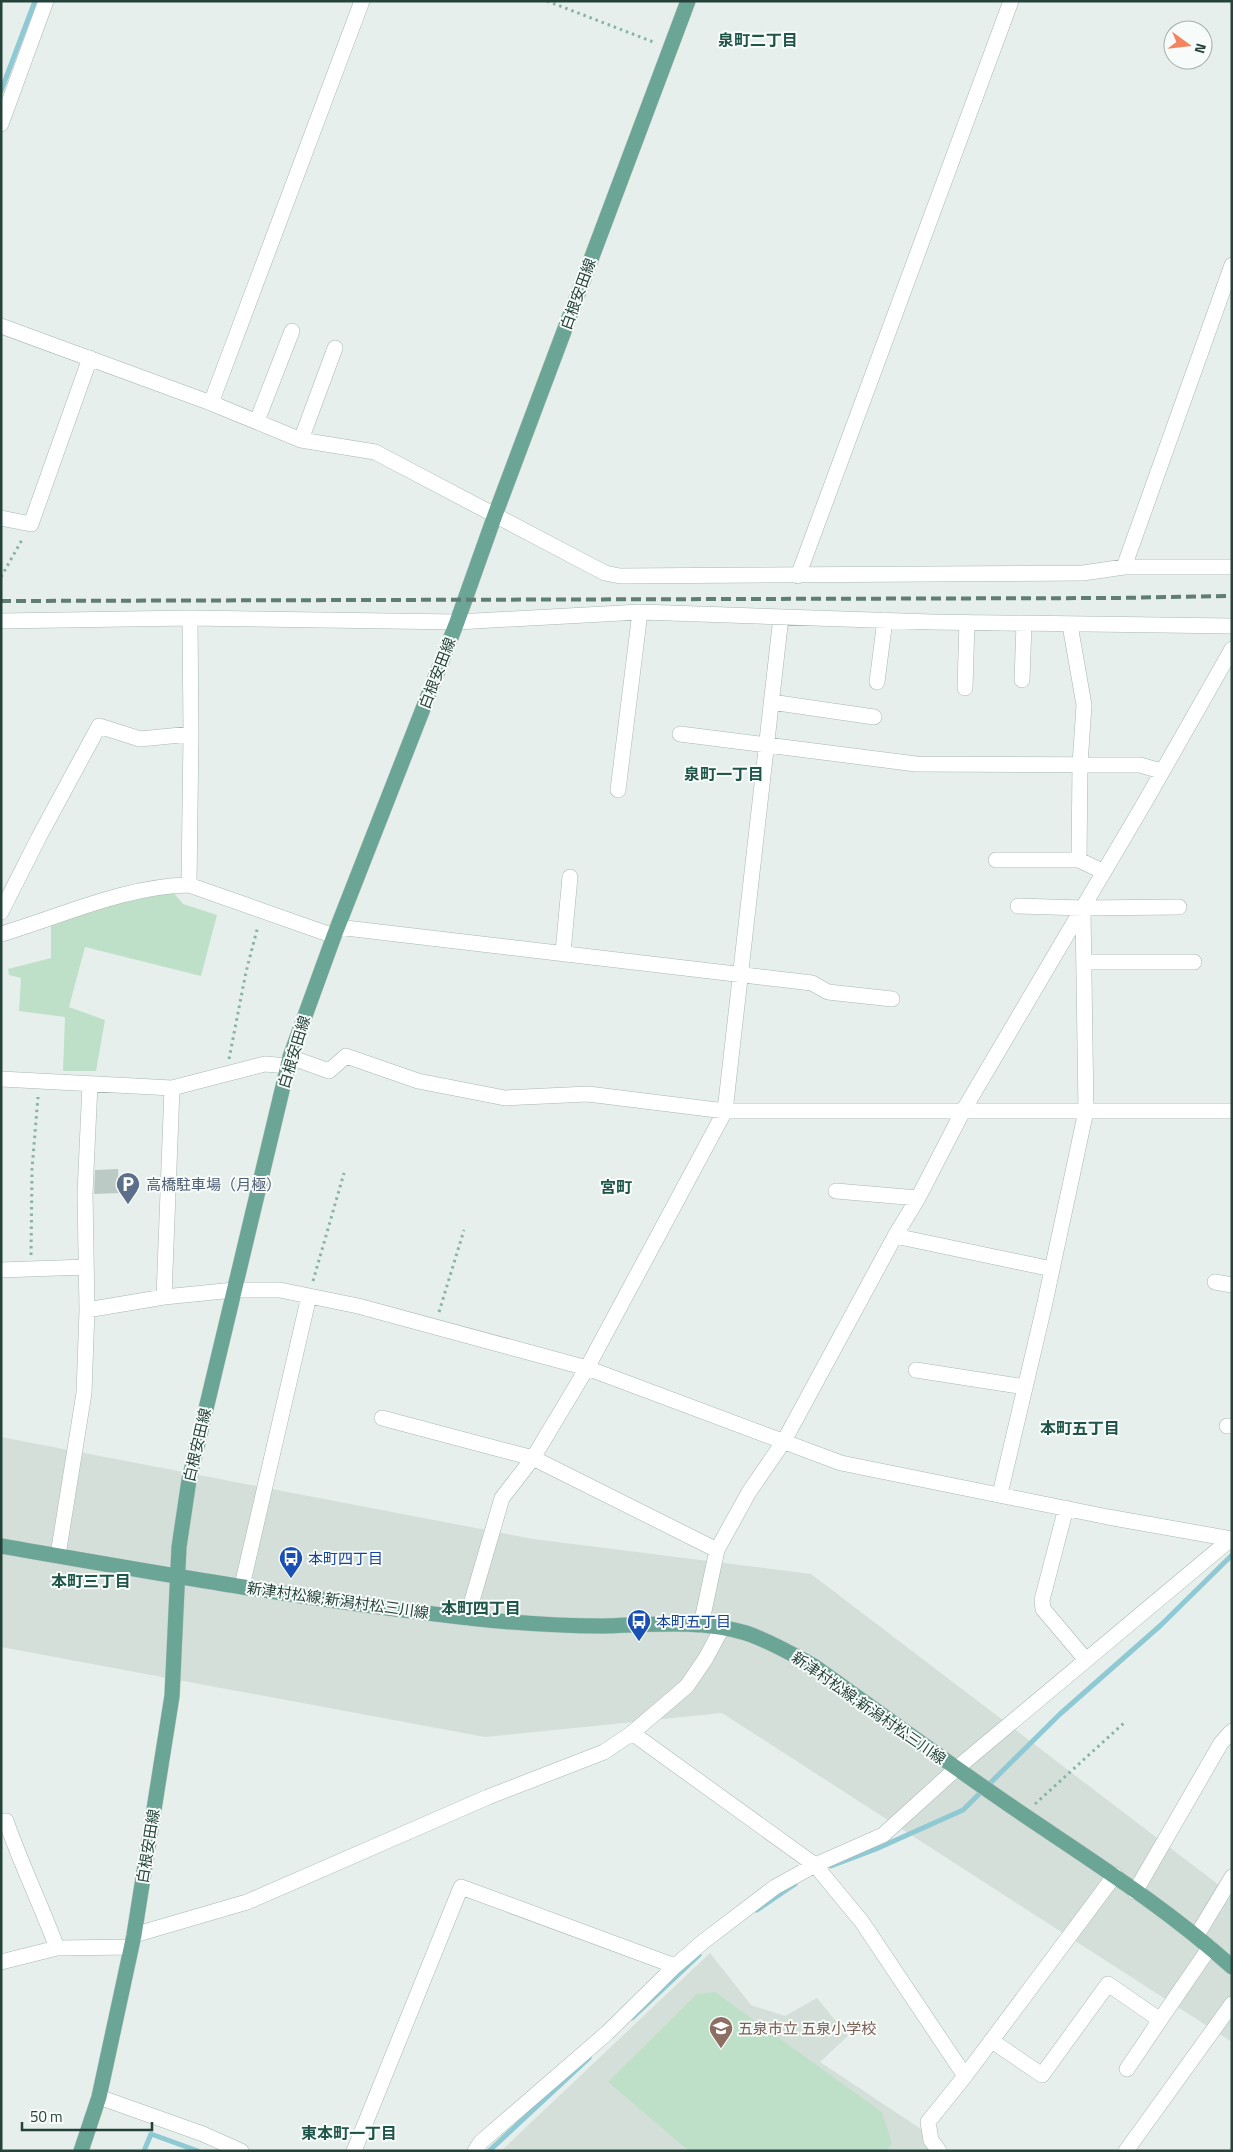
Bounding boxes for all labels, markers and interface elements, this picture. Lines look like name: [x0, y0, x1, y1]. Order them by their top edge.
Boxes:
north arrow: [1163, 20, 1213, 70]
district label: 泉町二丁目: [718, 28, 798, 52]
text: N: [1190, 41, 1212, 56]
street label: 白根安田線: [554, 255, 602, 333]
street label: 白根安田線: [413, 634, 461, 712]
district label: 泉町一丁目: [684, 762, 764, 786]
street label: 白根安田線: [272, 1013, 316, 1091]
parking icon: 高橋駐車場（月極）: [115, 1171, 141, 1205]
place label: 高橋駐車場（月極）: [146, 1173, 281, 1196]
district label: 宮町: [600, 1175, 632, 1199]
street label: 白根安田線: [177, 1406, 217, 1484]
district label: 本町五丁目: [1040, 1416, 1120, 1440]
bus stop icon: 本町四丁目: [278, 1545, 304, 1579]
place label: 本町四丁目: [308, 1547, 383, 1570]
district label: 本町三丁目: [51, 1569, 131, 1593]
street label: 新津村松線;新潟村松三川線: [245, 1576, 431, 1624]
district label: 本町四丁目: [441, 1596, 521, 1620]
bus stop icon: 本町五丁目: [626, 1608, 652, 1642]
place label: 本町五丁目: [656, 1610, 731, 1633]
street label: 新津村松線;新潟村松三川線: [787, 1646, 951, 1770]
street label: 白根安田線: [131, 1807, 165, 1885]
school or university icon: 五泉市立 五泉小学校: [708, 2015, 734, 2049]
place label: 五泉市立 五泉小学校: [738, 2017, 876, 2040]
scale bar: [22, 2100, 152, 2132]
text: 50 m: [30, 2105, 63, 2128]
district label: 東本町一丁目: [301, 2121, 397, 2145]

